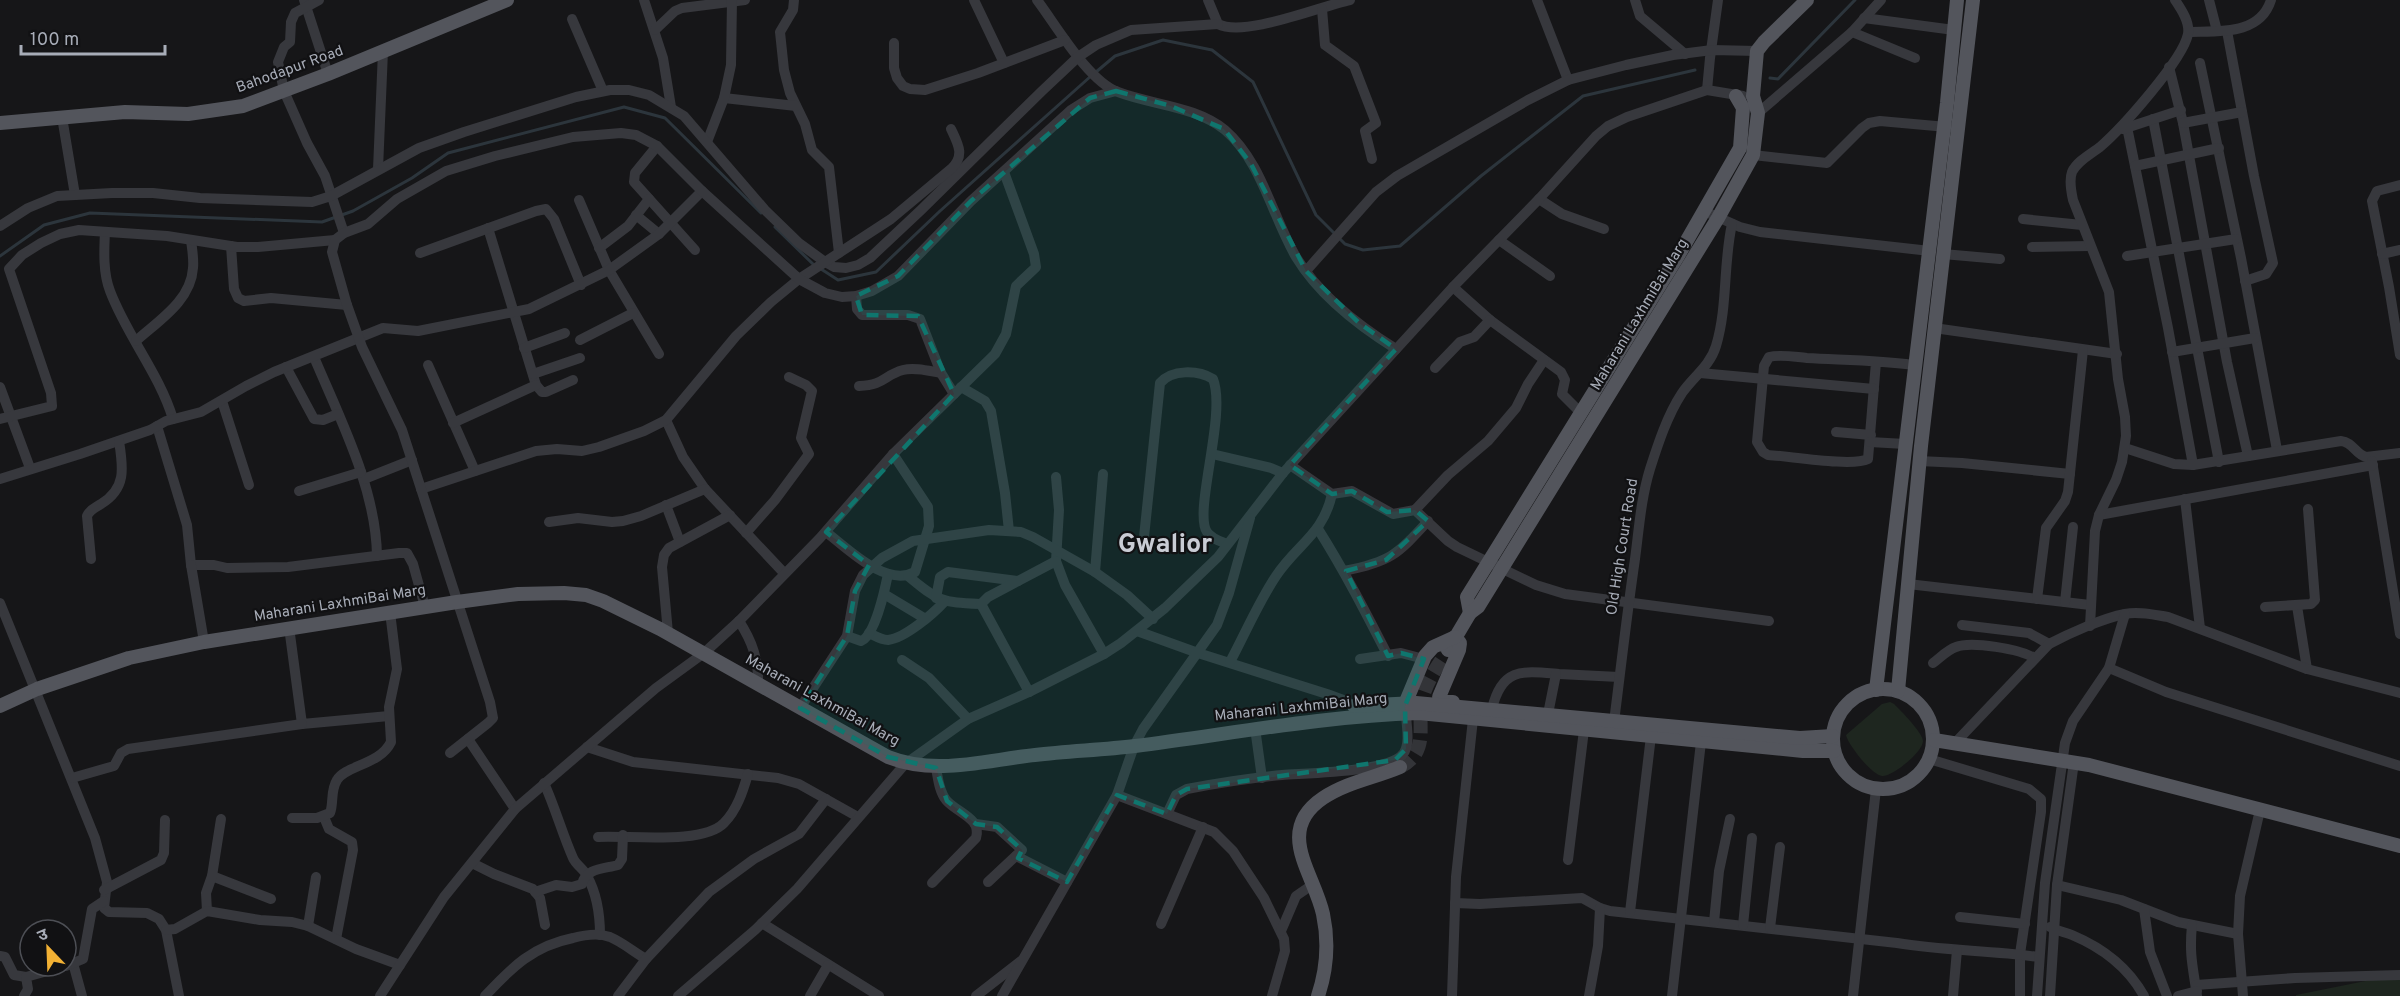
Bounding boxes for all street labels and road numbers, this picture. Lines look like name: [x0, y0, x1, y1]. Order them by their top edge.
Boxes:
street label: Bahodapur Road: [234, 42, 346, 98]
street label: Maharani LaxhmiBai Marg: [1587, 236, 1693, 394]
street label: Old High Court Road: [1603, 477, 1643, 617]
street label: Maharani LaxhmiBai Marg: [253, 581, 427, 627]
street label: Maharani LaxhmiBai Marg: [741, 651, 903, 751]
street label: Maharani LaxhmiBai Marg: [1214, 689, 1388, 727]

